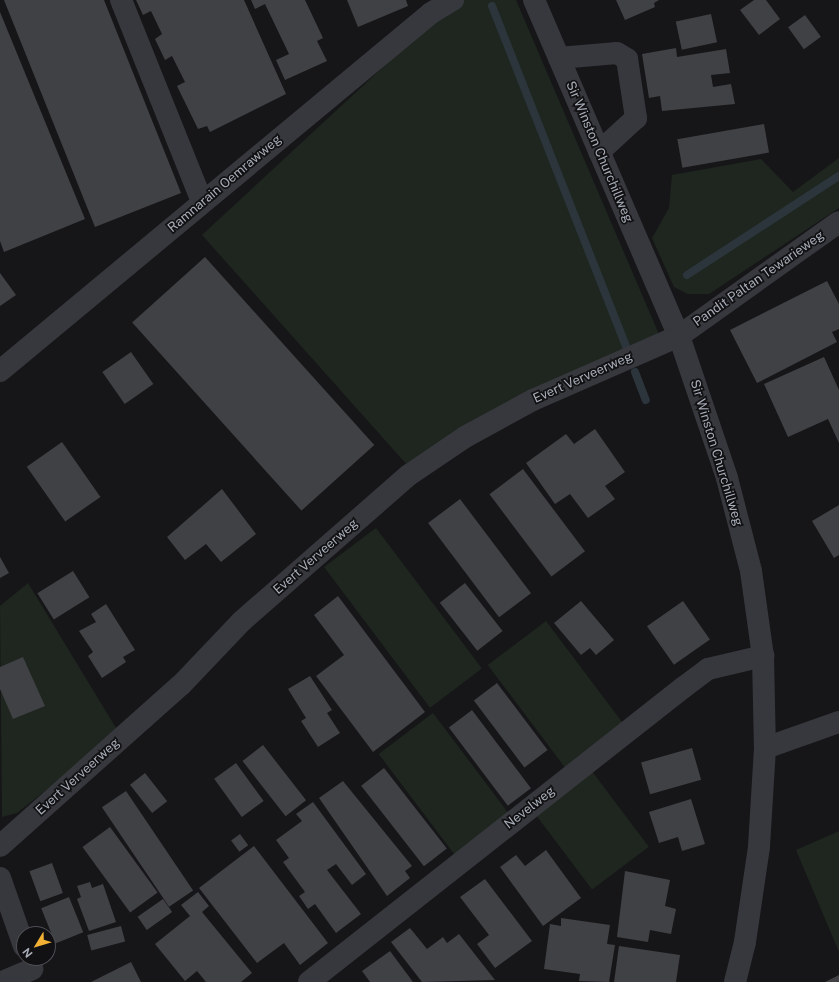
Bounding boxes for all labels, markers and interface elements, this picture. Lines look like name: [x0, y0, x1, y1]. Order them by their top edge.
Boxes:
street label: Sir Winston Churchillweg: [562, 79, 636, 225]
street label: Ramnarain Oemrawweg: [165, 132, 285, 236]
street label: Pandit Paltan Tewarieweg: [691, 228, 827, 330]
street label: Evert Verveerweg: [531, 349, 635, 407]
street label: Sir Winston Churchillweg: [686, 378, 746, 528]
street label: Evert Verveerweg: [270, 516, 362, 598]
street label: Evert Verveerweg: [33, 735, 123, 819]
street label: Nevelweg: [502, 783, 558, 833]
north arrow: [16, 926, 56, 966]
text: N: [20, 946, 35, 960]

